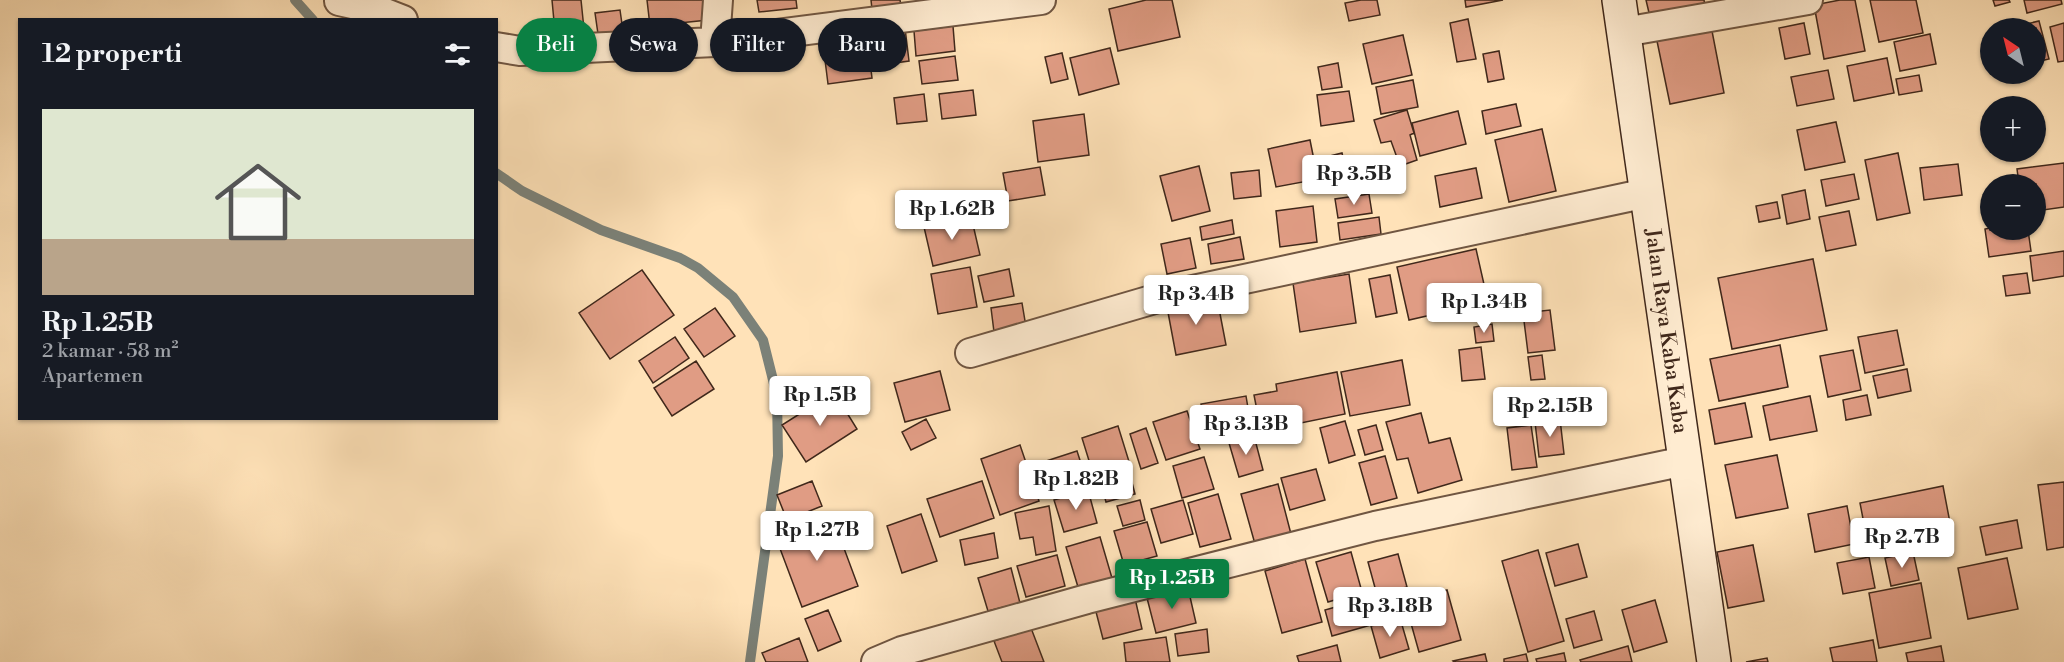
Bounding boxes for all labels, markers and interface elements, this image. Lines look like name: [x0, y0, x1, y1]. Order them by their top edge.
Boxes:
chip: Beli: [516, 18, 597, 72]
chip: Sewa: [609, 18, 698, 72]
chip: Filter: [710, 18, 806, 72]
chip: Baru: [818, 18, 907, 72]
north arrow: [1980, 18, 2046, 84]
map controls: [1980, 18, 2046, 240]
text: 12 properti: [42, 38, 182, 70]
icon: filters: [441, 38, 474, 71]
button: +: [1980, 96, 2046, 162]
icon: home: [204, 148, 312, 256]
pin: Rp 3.5B: [1299, 155, 1409, 206]
text: Rp 3.5B: [1316, 162, 1392, 187]
button: −: [1980, 174, 2046, 240]
pin: Rp 1.62B: [890, 190, 1014, 241]
text: Rp 1.62B: [909, 197, 995, 222]
street label: Jalan Raya Kaba Kaba: [1639, 226, 1693, 436]
pin: Rp 3.4B: [1141, 275, 1251, 326]
text: Rp 3.4B: [1158, 282, 1234, 307]
pin: Rp 1.34B: [1422, 283, 1546, 334]
text: Rp 1.34B: [1441, 290, 1527, 315]
text: Rp 1.25B: [42, 307, 154, 339]
text: 2 kamar · 58 m²: [42, 339, 178, 364]
text: Apartemen: [42, 364, 143, 389]
pin: Rp 1.5B: [765, 376, 875, 427]
text: Rp 1.5B: [783, 383, 857, 408]
pin: Rp 2.15B: [1488, 387, 1612, 438]
text: Rp 2.15B: [1507, 394, 1593, 419]
pin: Rp 3.13B: [1184, 405, 1308, 456]
text: Rp 3.13B: [1203, 412, 1289, 437]
pin: Rp 1.82B: [1014, 460, 1138, 511]
text: Rp 1.82B: [1033, 467, 1119, 492]
pin: Rp 1.27B: [755, 511, 879, 562]
text: Rp 1.27B: [774, 518, 860, 543]
pin: Rp 2.7B: [1847, 518, 1957, 569]
text: Rp 2.7B: [1864, 525, 1940, 550]
pin: Rp 1.25B: [1110, 559, 1234, 610]
text: Rp 1.25B: [1129, 566, 1215, 591]
pin: Rp 3.18B: [1328, 587, 1452, 638]
text: Rp 3.18B: [1347, 594, 1433, 619]

